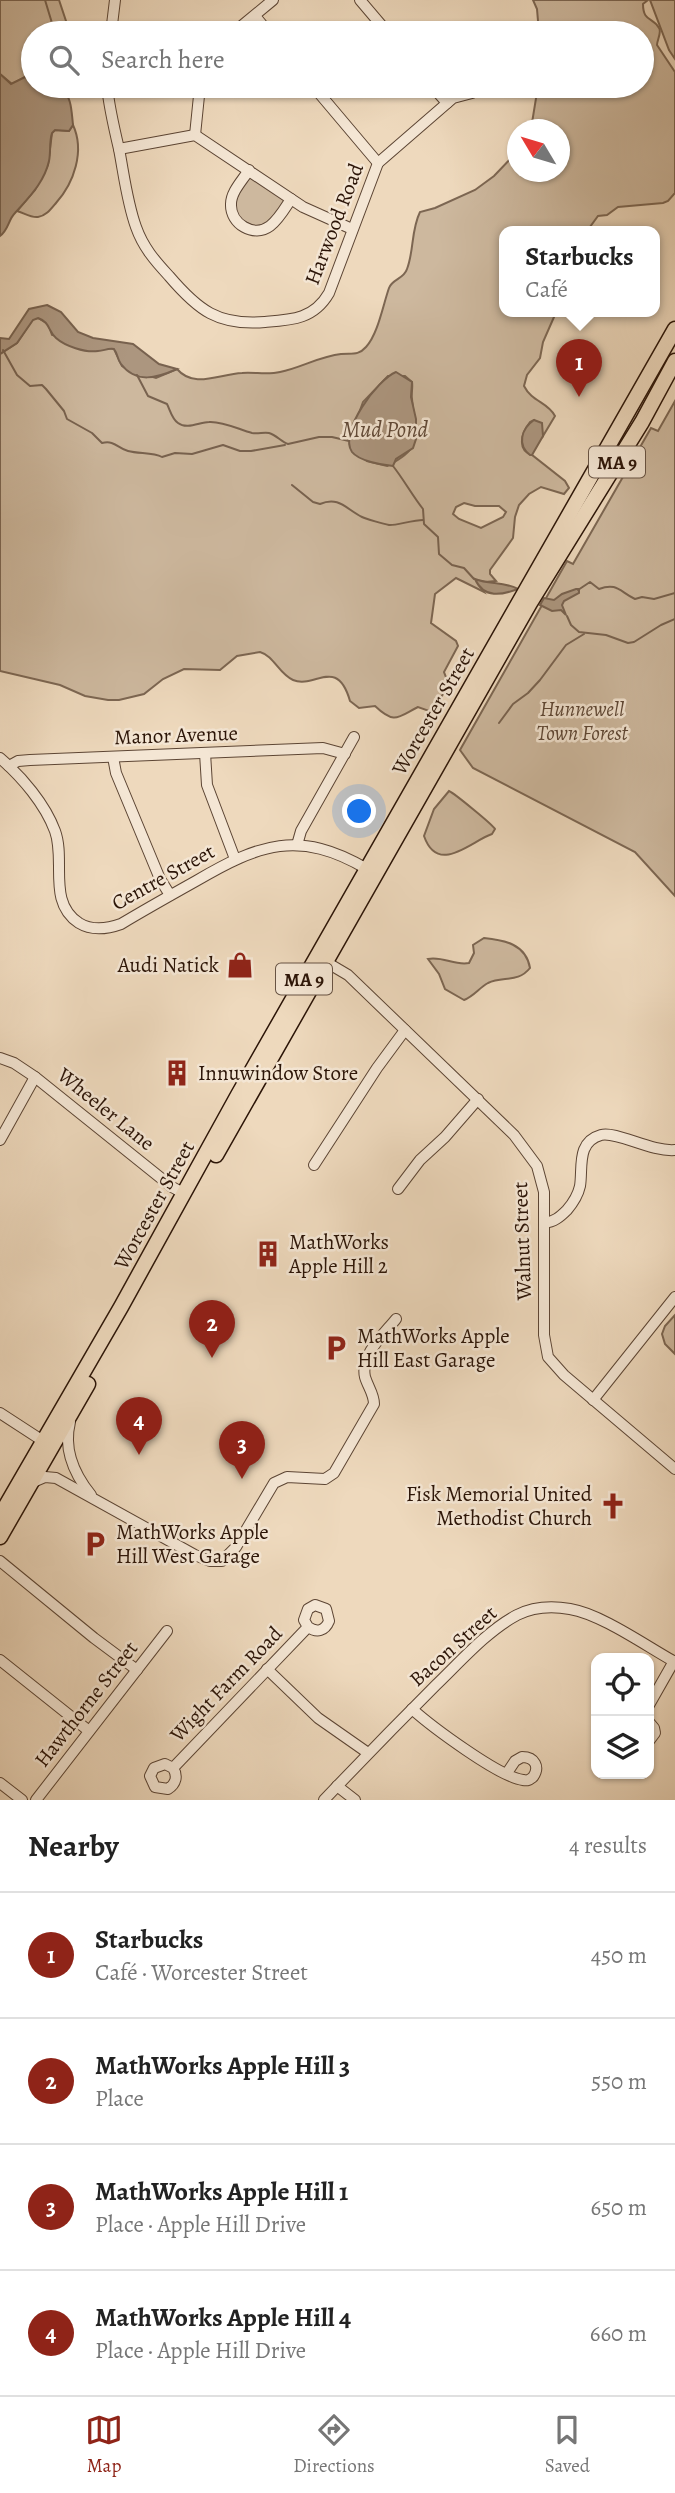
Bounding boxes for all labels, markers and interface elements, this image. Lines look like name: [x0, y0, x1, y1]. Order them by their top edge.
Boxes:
search box: [21, 21, 654, 98]
icon: search: [45, 41, 83, 79]
text: Search here: [101, 42, 225, 77]
north arrow: [507, 119, 570, 182]
street label: Harwood Road: [298, 159, 370, 289]
popup: [499, 226, 660, 317]
text: Starbucks: [525, 239, 634, 274]
text: Café: [525, 274, 568, 305]
pin: 1: [556, 339, 602, 397]
water label: Mud Pond: [342, 414, 429, 445]
road number: MA 9: [589, 446, 645, 477]
street label: Worcester Street: [385, 642, 481, 781]
park label: Hunnewell Town Forest: [536, 695, 629, 747]
street label: Manor Avenue: [114, 719, 238, 751]
your location: [342, 794, 376, 828]
street label: Centre Street: [107, 837, 220, 917]
shop icon: Audi Natick: [225, 950, 255, 980]
place label: Audi Natick: [117, 951, 220, 979]
road number: MA 9: [276, 964, 332, 995]
building icon: Innuwindow Store: [162, 1058, 192, 1088]
place label: Innuwindow Store: [198, 1059, 358, 1087]
street label: Wheeler Lane: [51, 1061, 160, 1157]
street label: Worcester Street: [107, 1136, 201, 1275]
street label: Walnut Street: [506, 1181, 538, 1302]
place label: MathWorks Apple Hill 2: [288, 1228, 389, 1280]
building icon: MathWorks Apple Hill 2: [253, 1239, 283, 1269]
pin: 2: [189, 1300, 235, 1358]
place label: MathWorks Apple Hill East Garage: [357, 1322, 510, 1374]
parking icon: MathWorks Apple Hill East Garage: [321, 1333, 351, 1363]
pin: 4: [116, 1397, 162, 1455]
pin: 3: [219, 1421, 265, 1479]
place label: Fisk Memorial United Methodist Church: [406, 1480, 593, 1532]
church icon: Fisk Memorial United Methodist Church: [598, 1491, 628, 1521]
place label: MathWorks Apple Hill West Garage: [116, 1518, 269, 1570]
parking icon: MathWorks Apple Hill West Garage: [80, 1529, 110, 1559]
street label: Bacon Street: [403, 1599, 503, 1693]
street label: Wight Farm Road: [163, 1620, 289, 1749]
street label: Hawthorne Street: [28, 1635, 144, 1773]
map controls: [591, 1653, 654, 1779]
button: locate: [591, 1653, 654, 1716]
button: layers: [591, 1716, 654, 1779]
text: Nearby: [28, 1826, 119, 1866]
text: 4 results: [569, 1830, 647, 1861]
text: Starbucks: [95, 1922, 203, 1957]
text: 1: [47, 1940, 55, 1971]
text: 450 m: [591, 1940, 647, 1971]
text: Café · Worcester Street: [95, 1957, 308, 1988]
text: MathWorks Apple Hill 3: [95, 2048, 350, 2083]
text: 2: [45, 2066, 57, 2097]
text: 550 m: [591, 2066, 647, 2097]
text: Place: [95, 2083, 144, 2114]
text: MathWorks Apple Hill 1: [95, 2174, 348, 2209]
text: 3: [46, 2192, 56, 2223]
text: 650 m: [591, 2192, 647, 2223]
text: Place · Apple Hill Drive: [95, 2209, 306, 2240]
text: MathWorks Apple Hill 4: [95, 2300, 351, 2335]
text: 4: [46, 2318, 56, 2349]
text: 660 m: [590, 2318, 647, 2349]
text: Place · Apple Hill Drive: [95, 2335, 306, 2366]
tab: Map: [85, 2411, 123, 2479]
tab: Directions: [293, 2411, 375, 2479]
tab: Saved: [545, 2411, 590, 2479]

